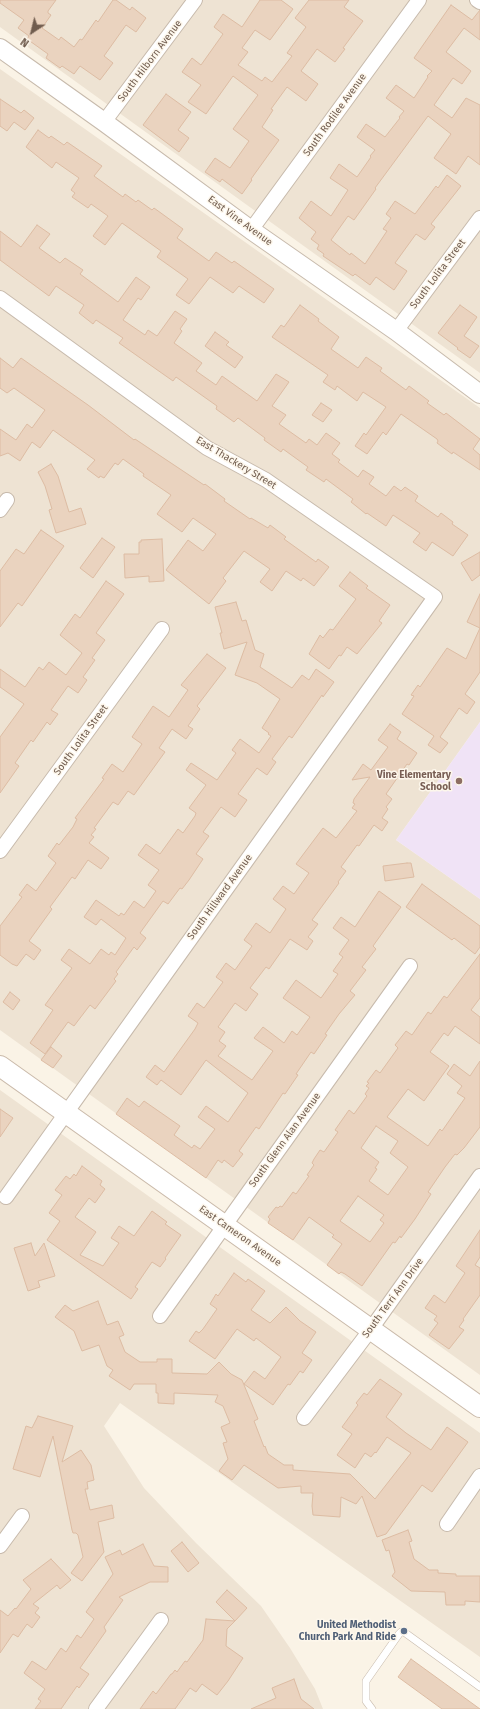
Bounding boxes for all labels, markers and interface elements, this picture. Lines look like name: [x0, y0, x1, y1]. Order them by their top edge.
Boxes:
north arrow: [12, 12, 52, 52]
street label: South Hilborn Avenue: [115, 18, 185, 104]
text: N: [18, 35, 32, 50]
street label: South Rodilee Avenue: [301, 71, 369, 159]
street label: East Vine Avenue: [205, 194, 275, 248]
street label: South Lolita Street: [408, 237, 468, 311]
street label: East Thackery Street: [194, 434, 278, 492]
street label: South Lolita Street: [51, 702, 111, 778]
place label: Vine Elementary School: [377, 769, 451, 792]
marker: Vine Elementary School: [454, 776, 464, 786]
street label: South Hillward Avenue: [185, 852, 255, 942]
street label: South Glenn Alan Avenue: [247, 1090, 323, 1190]
street label: East Cameron Avenue: [197, 1203, 283, 1269]
street label: South Terri Ann Drive: [360, 1256, 426, 1340]
place label: United Methodist Church Park And Ride: [299, 1619, 396, 1642]
marker: United Methodist Church Park And Ride: [399, 1626, 409, 1636]

